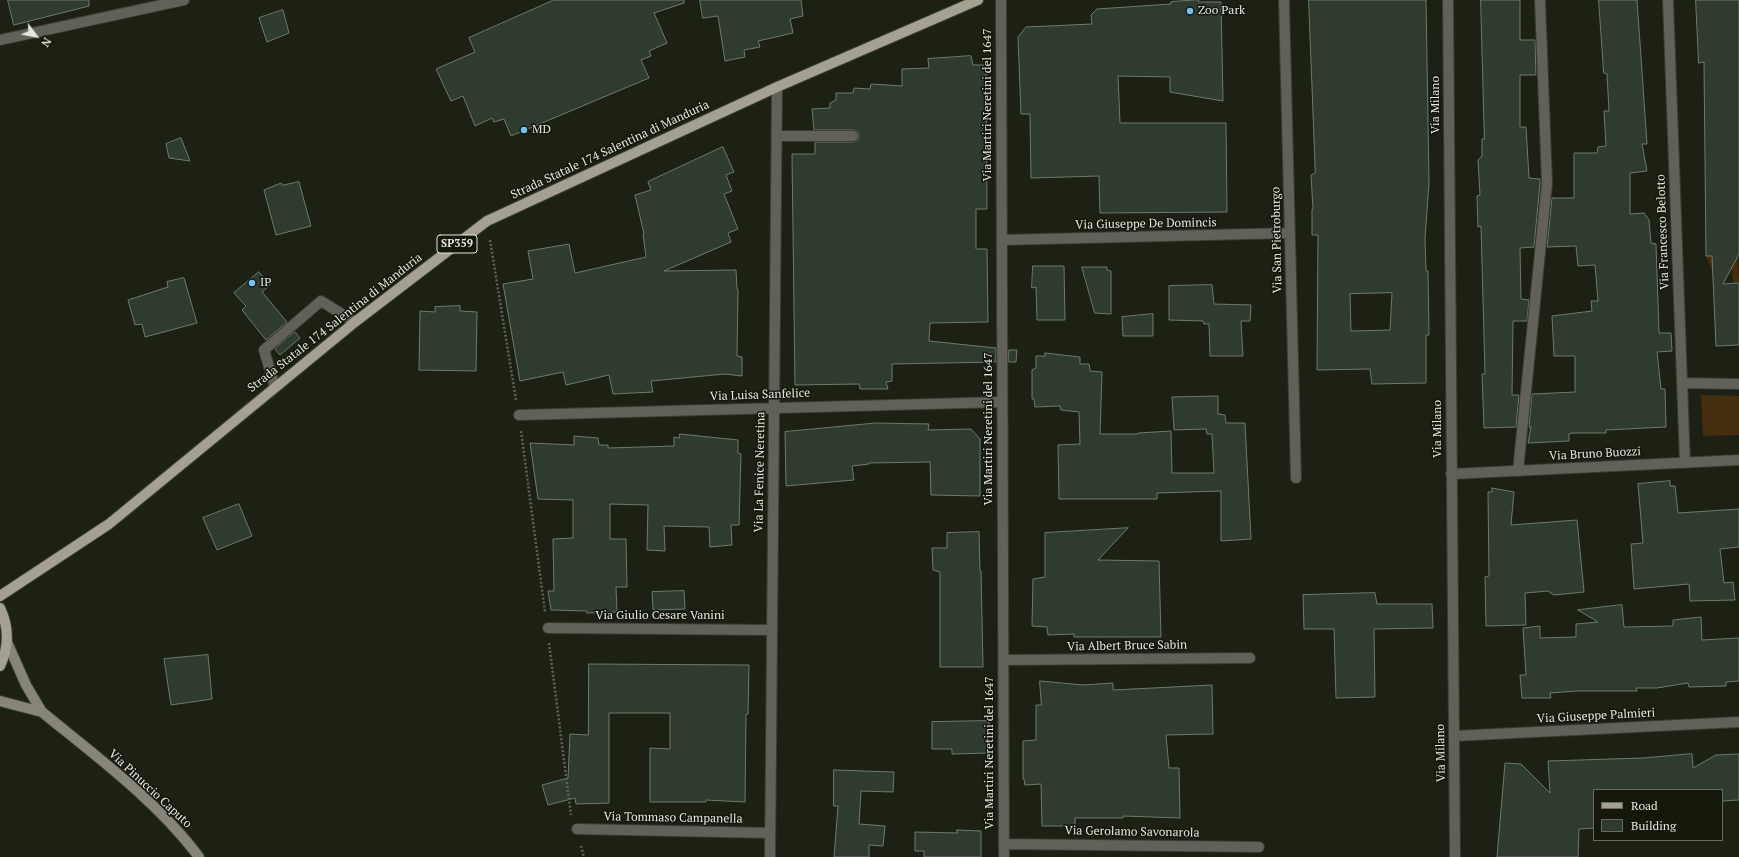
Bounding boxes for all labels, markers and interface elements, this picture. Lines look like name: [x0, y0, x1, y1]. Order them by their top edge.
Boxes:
place label: Zoo Park: [1198, 4, 1245, 18]
marker: Zoo Park: [1185, 6, 1195, 16]
north arrow: [16, 16, 56, 56]
street label: Via Martiri Neretini del 1647: [981, 28, 995, 182]
text: N: [38, 35, 54, 50]
street label: Via Milano: [1429, 76, 1443, 134]
street label: Strada Statale 174 Salentina di Manduria: [508, 98, 712, 202]
place label: MD: [532, 123, 551, 137]
marker: MD: [519, 125, 529, 135]
street label: Via Francesco Belotto: [1654, 174, 1672, 290]
street label: Via San Pietroburgo: [1269, 186, 1285, 294]
street label: Via Giuseppe De Domincis: [1075, 216, 1217, 232]
road number: SP359: [437, 235, 477, 253]
street label: Strada Statale 174 Salentina di Manduria: [245, 250, 425, 396]
place label: IP: [260, 276, 271, 290]
marker: IP: [247, 278, 257, 288]
street label: Via Martiri Neretini del 1647: [982, 352, 996, 506]
street label: Via Luisa Sanfelice: [710, 386, 810, 404]
street label: Via Milano: [1431, 400, 1445, 458]
street label: Via La Fenice Neretina: [752, 412, 768, 532]
street label: Via Bruno Buozzi: [1549, 444, 1641, 464]
street label: Via Giulio Cesare Vanini: [595, 609, 725, 623]
street label: Via Albert Bruce Sabin: [1067, 638, 1187, 654]
street label: Via Martiri Neretini del 1647: [983, 676, 997, 830]
street label: Via Giuseppe Palmieri: [1537, 706, 1655, 726]
street label: Via Milano: [1433, 724, 1449, 782]
street label: Via Pinuccio Caputo: [106, 747, 194, 831]
legend: [1593, 789, 1723, 841]
text: Road: [1631, 798, 1658, 813]
street label: Via Tommaso Campanella: [603, 810, 743, 826]
text: Building: [1631, 818, 1676, 833]
street label: Via Gerolamo Savonarola: [1064, 824, 1200, 840]

